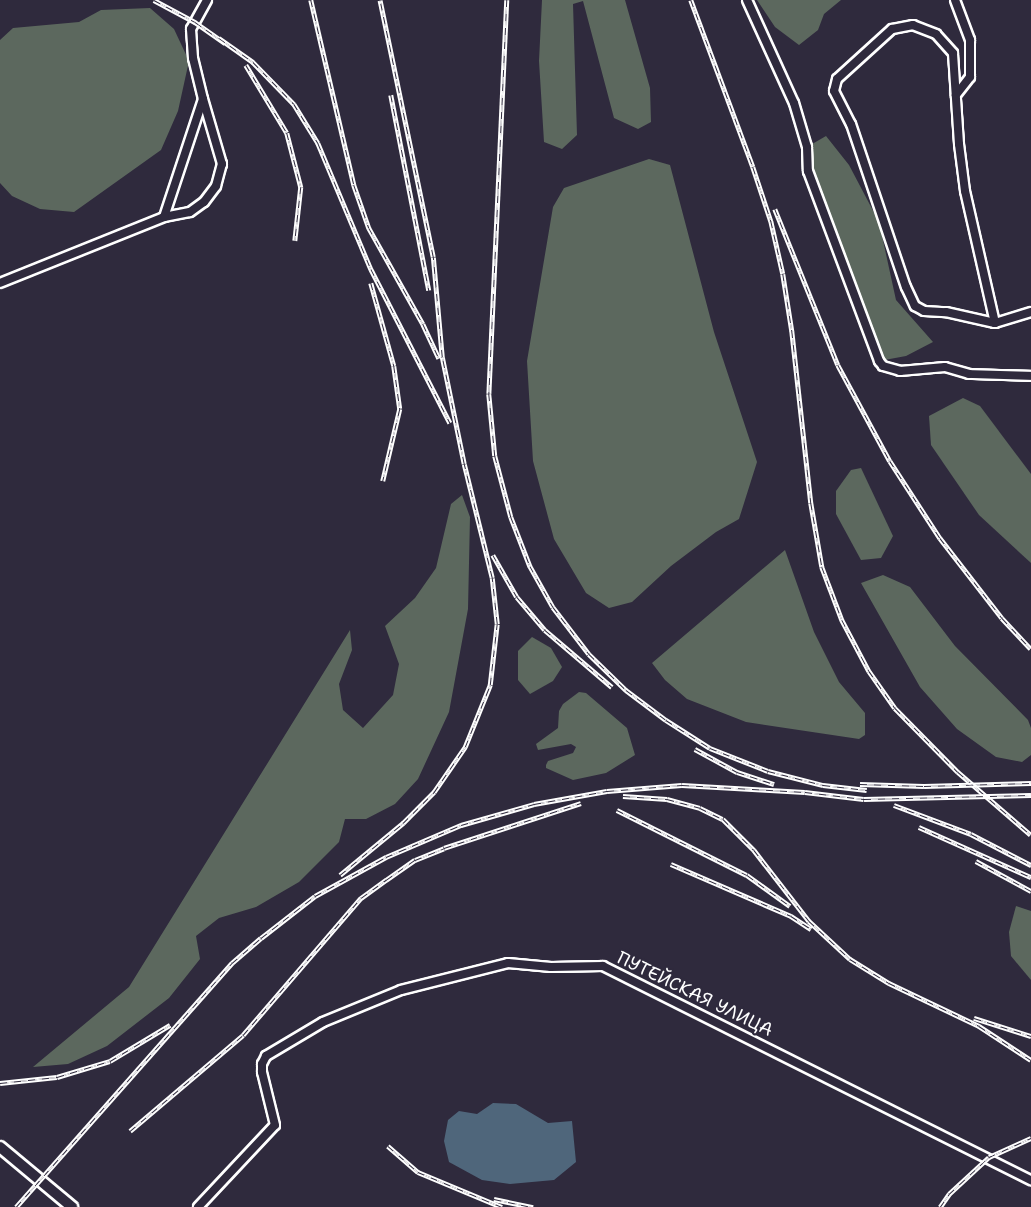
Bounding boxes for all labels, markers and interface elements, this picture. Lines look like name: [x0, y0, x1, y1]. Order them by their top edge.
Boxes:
street label: ПУТЕЙСКАЯ УЛИЦА: [614, 947, 776, 1041]

